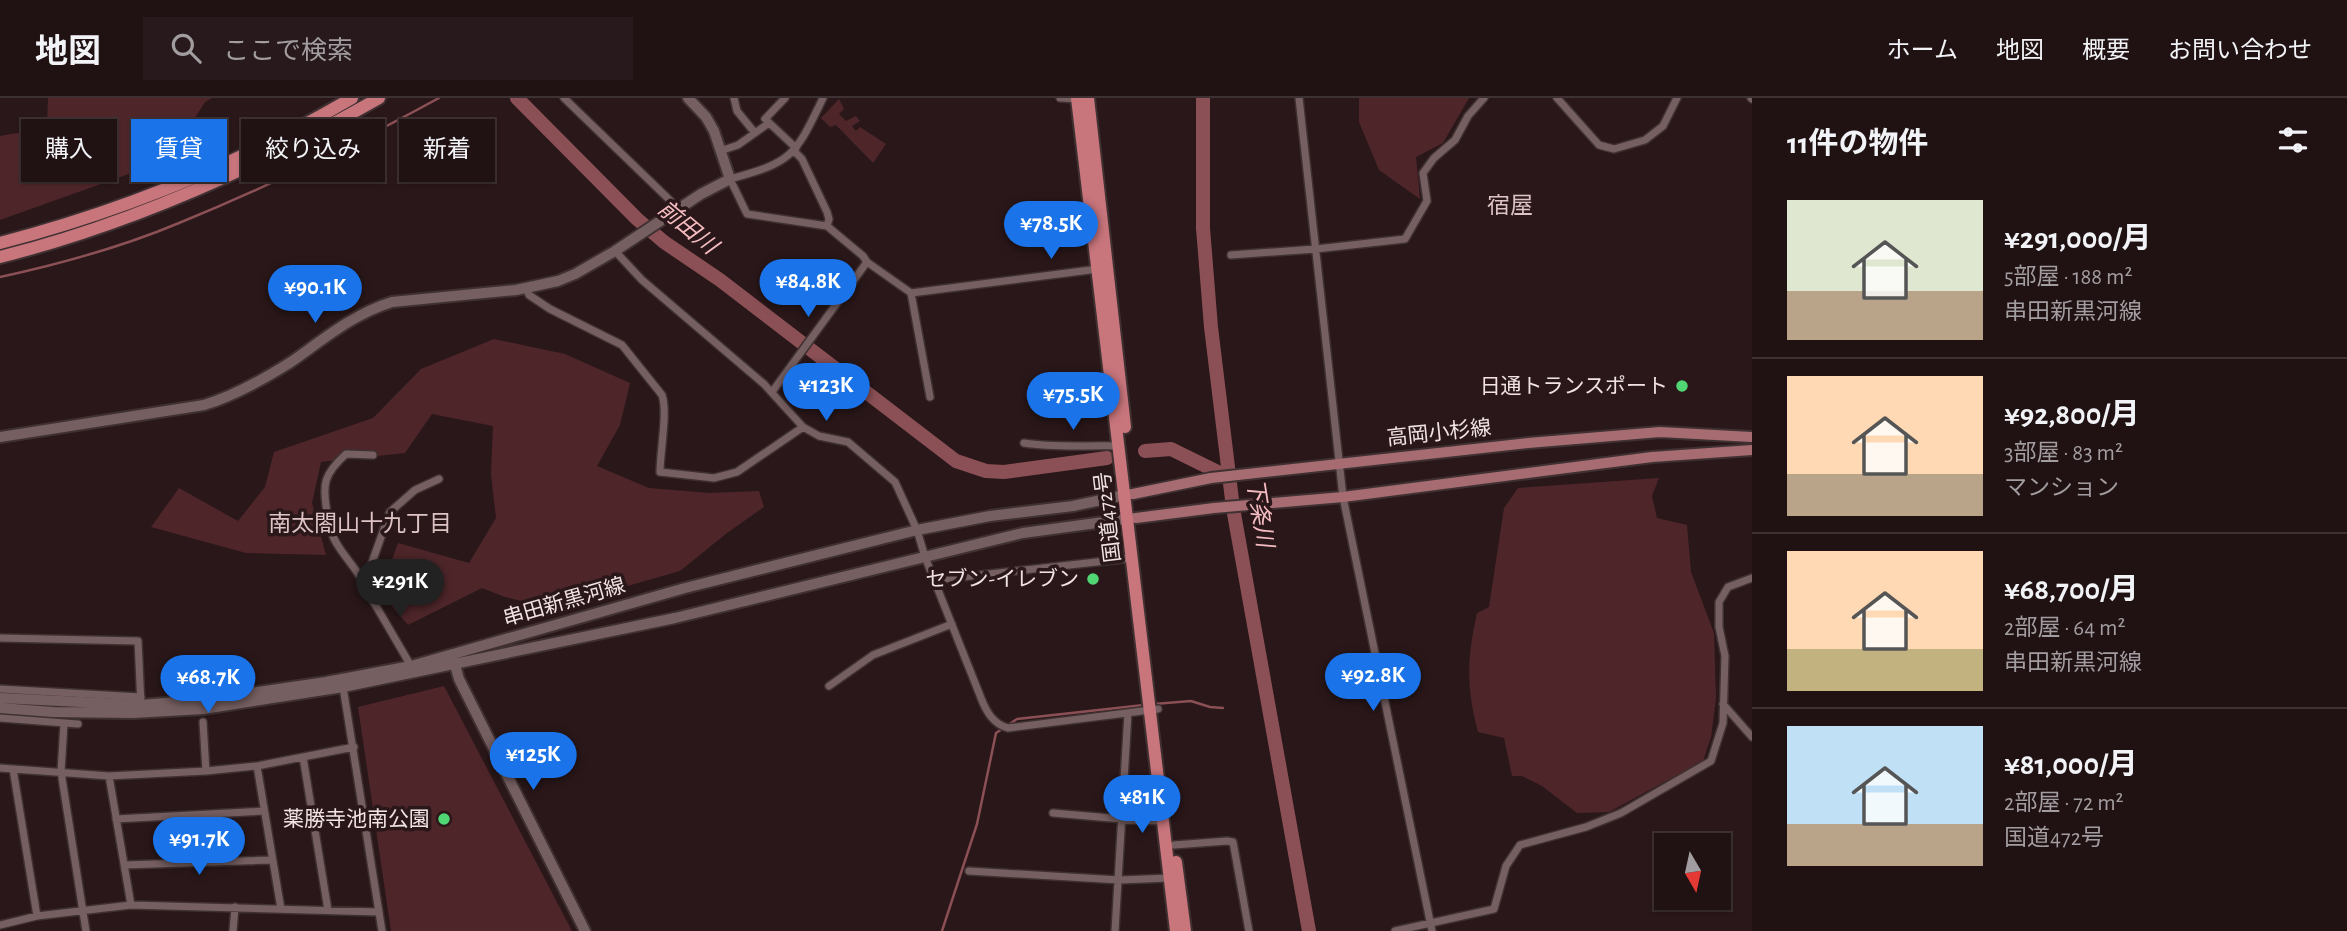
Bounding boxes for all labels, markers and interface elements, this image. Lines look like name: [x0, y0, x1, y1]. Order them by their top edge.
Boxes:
search box: [143, 17, 633, 80]
icon: search: [167, 29, 205, 67]
text: 地図: [35, 36, 101, 69]
text: ここで検索: [223, 38, 353, 64]
text: ホーム: [1887, 39, 1958, 63]
text: 地図: [1996, 39, 2044, 63]
text: 概要: [2082, 39, 2130, 63]
text: お問い合わせ: [2168, 39, 2312, 63]
chip: 購入: [21, 119, 117, 182]
chip: 賃貸: [131, 119, 227, 182]
chip: 絞り込み: [241, 119, 385, 182]
chip: 新着: [399, 119, 495, 182]
icon: filters: [2274, 121, 2312, 159]
text: 11件の物件: [1787, 129, 1929, 159]
district label: 宿屋: [1487, 193, 1533, 218]
water label: 前田川: [653, 195, 724, 261]
pin: ¥78.5K: [994, 202, 1108, 261]
text: ¥78.5K: [1020, 212, 1082, 235]
text: ¥291,000/月: [2004, 224, 2151, 254]
icon: home: [1843, 228, 1927, 312]
pin: ¥84.8K: [751, 260, 865, 319]
pin: ¥90.1K: [258, 266, 372, 325]
text: 5部屋 · 188 m²: [2004, 266, 2132, 289]
text: ¥84.8K: [775, 270, 841, 293]
text: ¥90.1K: [284, 276, 346, 299]
text: 串田新黒河線: [2004, 301, 2142, 324]
pin: ¥123K: [777, 364, 875, 423]
pin: ¥75.5K: [1016, 372, 1130, 432]
text: ¥123K: [799, 374, 853, 397]
place label: 日通トランスポート: [1479, 375, 1668, 397]
marker: 日通トランスポート: [1674, 378, 1690, 394]
text: ¥75.5K: [1043, 383, 1103, 406]
text: ¥92,800/月: [2004, 400, 2140, 430]
icon: home: [1843, 404, 1927, 488]
street label: 高岡小杉線: [1386, 416, 1492, 449]
text: 3部屋 · 83 m²: [2004, 442, 2123, 465]
street label: 国道472号: [1091, 470, 1124, 564]
water label: 下条川: [1242, 477, 1278, 552]
text: マンション: [2004, 477, 2119, 500]
district label: 南太閤山十九丁目: [268, 511, 452, 536]
pin: ¥291K: [351, 560, 449, 619]
place label: セブン-イレブン: [926, 567, 1079, 590]
text: ¥291K: [372, 570, 428, 593]
marker: セブン-イレブン: [1085, 571, 1101, 587]
street label: 串田新黒河線: [500, 574, 627, 629]
text: ¥68,700/月: [2004, 575, 2139, 605]
icon: home: [1843, 579, 1927, 663]
text: 2部屋 · 64 m²: [2004, 617, 2125, 640]
text: 串田新黒河線: [2004, 652, 2142, 675]
pin: ¥92.8K: [1316, 654, 1430, 713]
pin: ¥68.7K: [151, 656, 265, 715]
text: ¥92.8K: [1341, 664, 1405, 687]
text: ¥68.7K: [176, 666, 240, 689]
pin: ¥125K: [484, 732, 582, 792]
text: ¥125K: [506, 743, 560, 766]
text: ¥81,000/月: [2004, 750, 2138, 780]
icon: home: [1843, 754, 1927, 838]
pin: ¥81K: [1101, 776, 1183, 835]
text: ¥81K: [1119, 786, 1165, 809]
text: 2部屋 · 72 m²: [2004, 792, 2124, 815]
place label: 薬勝寺池南公園: [283, 808, 430, 830]
marker: 薬勝寺池南公園: [436, 811, 452, 827]
pin: ¥91.7K: [142, 818, 256, 877]
text: 国道472号: [2004, 827, 2104, 850]
text: ¥91.7K: [169, 828, 229, 851]
north arrow: [1654, 833, 1731, 910]
map controls: [1654, 833, 1731, 910]

